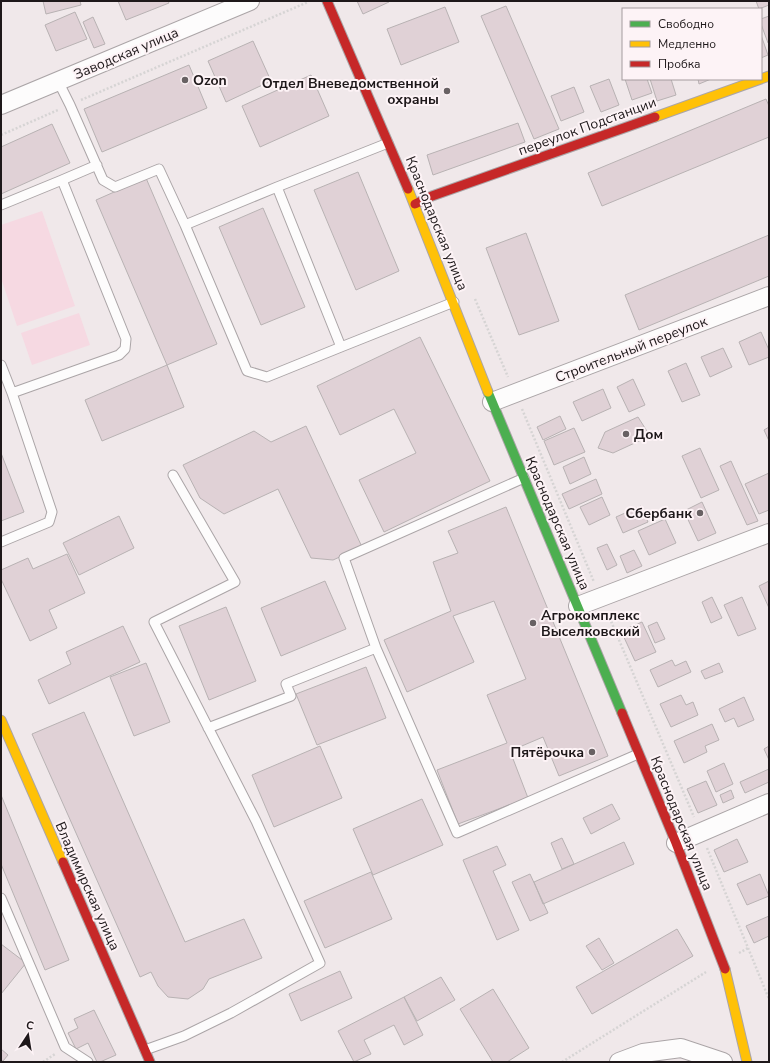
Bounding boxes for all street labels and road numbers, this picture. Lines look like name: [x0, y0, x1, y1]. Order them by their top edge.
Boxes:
street label: Заводская улица: [71, 23, 182, 84]
street label: переулок Подстанции: [516, 93, 659, 160]
street label: Краснодарская улица: [401, 153, 472, 293]
street label: Строительный переулок: [552, 311, 711, 387]
street label: Краснодарская улица: [521, 453, 594, 593]
street label: Краснодарская улица: [646, 753, 717, 893]
street label: Владимирская улица: [51, 819, 124, 954]

